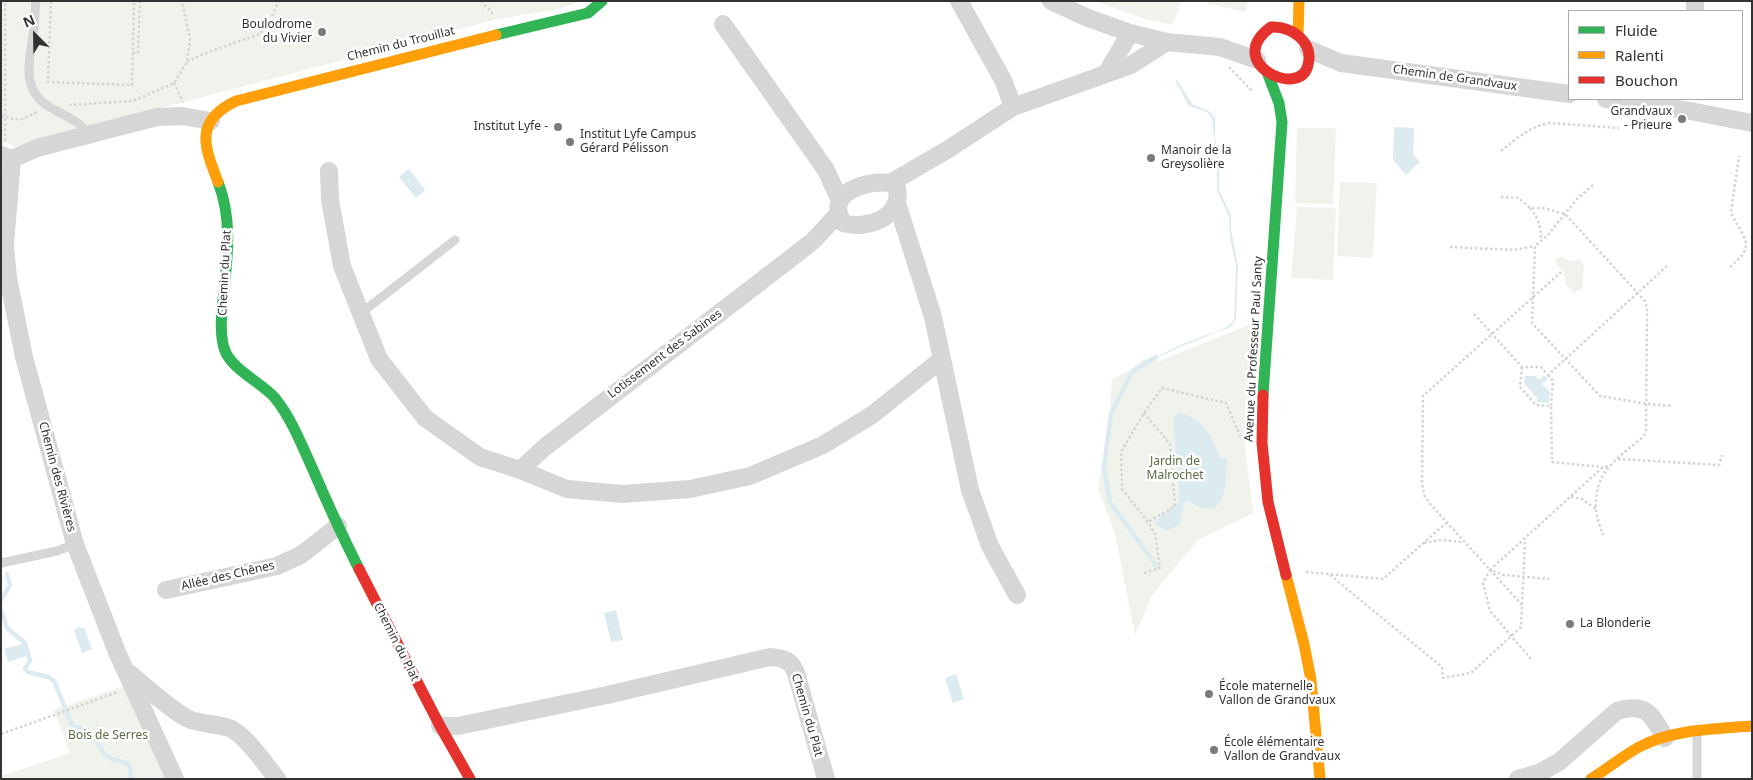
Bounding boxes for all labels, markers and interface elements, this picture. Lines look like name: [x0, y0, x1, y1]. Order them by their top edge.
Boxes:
north arrow: [10, 10, 60, 60]
text: N: [20, 10, 38, 32]
legend: [1568, 10, 1743, 100]
place label: Boulodrome du Vivier: [242, 18, 312, 46]
text: Fluide: [1615, 20, 1657, 40]
street label: Chemin du Trouillat: [346, 24, 456, 64]
marker: Boulodrome du Vivier: [316, 26, 328, 38]
text: Ralenti: [1615, 45, 1664, 65]
street label: Chemin de Grandvaux: [1392, 62, 1518, 94]
text: Bouchon: [1615, 70, 1678, 90]
place label: Grandvaux - Prieure: [1610, 105, 1672, 133]
marker: Grandvaux - Prieure: [1676, 113, 1688, 125]
place label: Institut Lyfe -: [474, 120, 548, 134]
marker: Institut Lyfe -: [552, 121, 564, 133]
place label: Institut Lyfe Campus Gérard Pélisson: [580, 128, 696, 156]
marker: Institut Lyfe Campus Gérard Pélisson: [564, 136, 576, 148]
place label: Manoir de la Greysolière: [1161, 144, 1232, 172]
marker: Manoir de la Greysolière: [1145, 152, 1157, 164]
street label: Chemin du Plat: [216, 230, 234, 316]
street label: Avenue du Professeur Paul Santy: [1242, 256, 1266, 442]
street label: Lotissement des Sabines: [605, 306, 725, 402]
street label: Chemin des Rivières: [35, 420, 79, 534]
park label: Jardin de Malrochet: [1147, 455, 1203, 483]
street label: Allée des Chênes: [180, 558, 276, 594]
street label: Chemin du Plat: [370, 600, 422, 684]
place label: La Blonderie: [1580, 617, 1651, 631]
marker: La Blonderie: [1564, 618, 1576, 630]
street label: Chemin du Plat: [788, 672, 826, 758]
place label: École maternelle Vallon de Grandvaux: [1219, 680, 1336, 708]
marker: École maternelle Vallon de Grandvaux: [1203, 688, 1215, 700]
park label: Bois de Serres: [68, 729, 148, 743]
place label: École élémentaire Vallon de Grandvaux: [1224, 736, 1341, 764]
marker: École élémentaire Vallon de Grandvaux: [1208, 744, 1220, 756]

